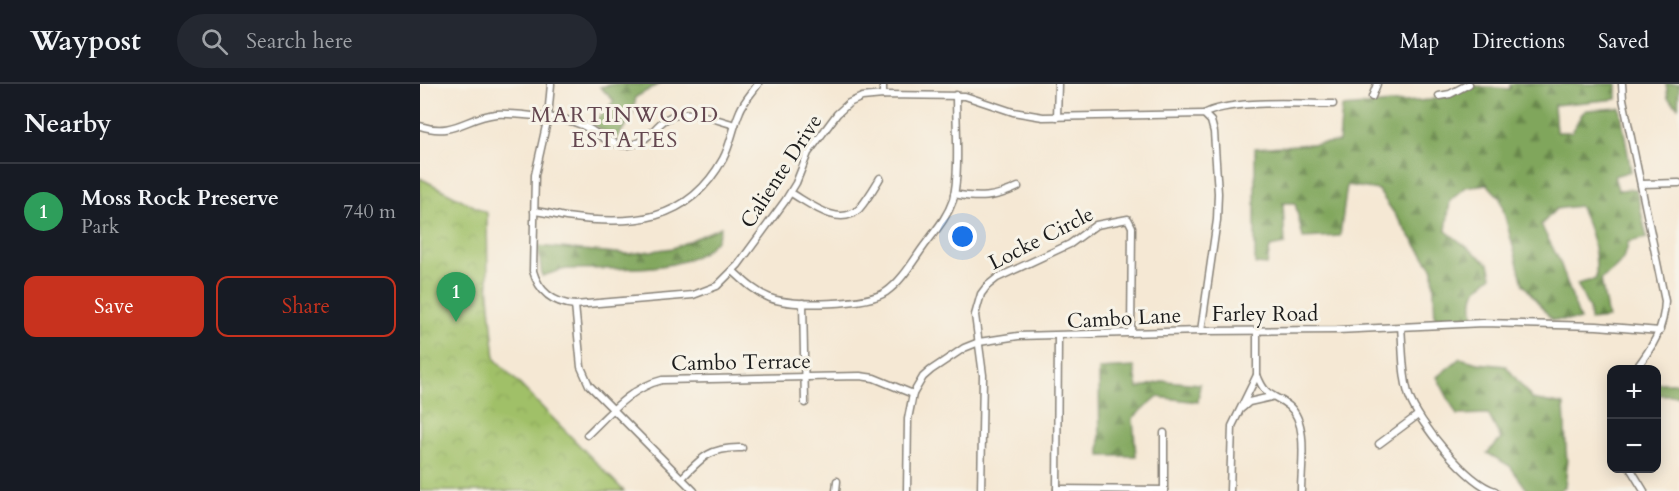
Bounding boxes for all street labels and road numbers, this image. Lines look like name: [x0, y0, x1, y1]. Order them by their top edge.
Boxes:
street label: Caliente Drive: [734, 109, 829, 234]
street label: Locke Circle: [984, 200, 1099, 277]
street label: Farley Road: [1212, 300, 1318, 329]
street label: Cambo Lane: [1066, 301, 1182, 336]
street label: Cambo Terrace: [671, 347, 811, 378]

